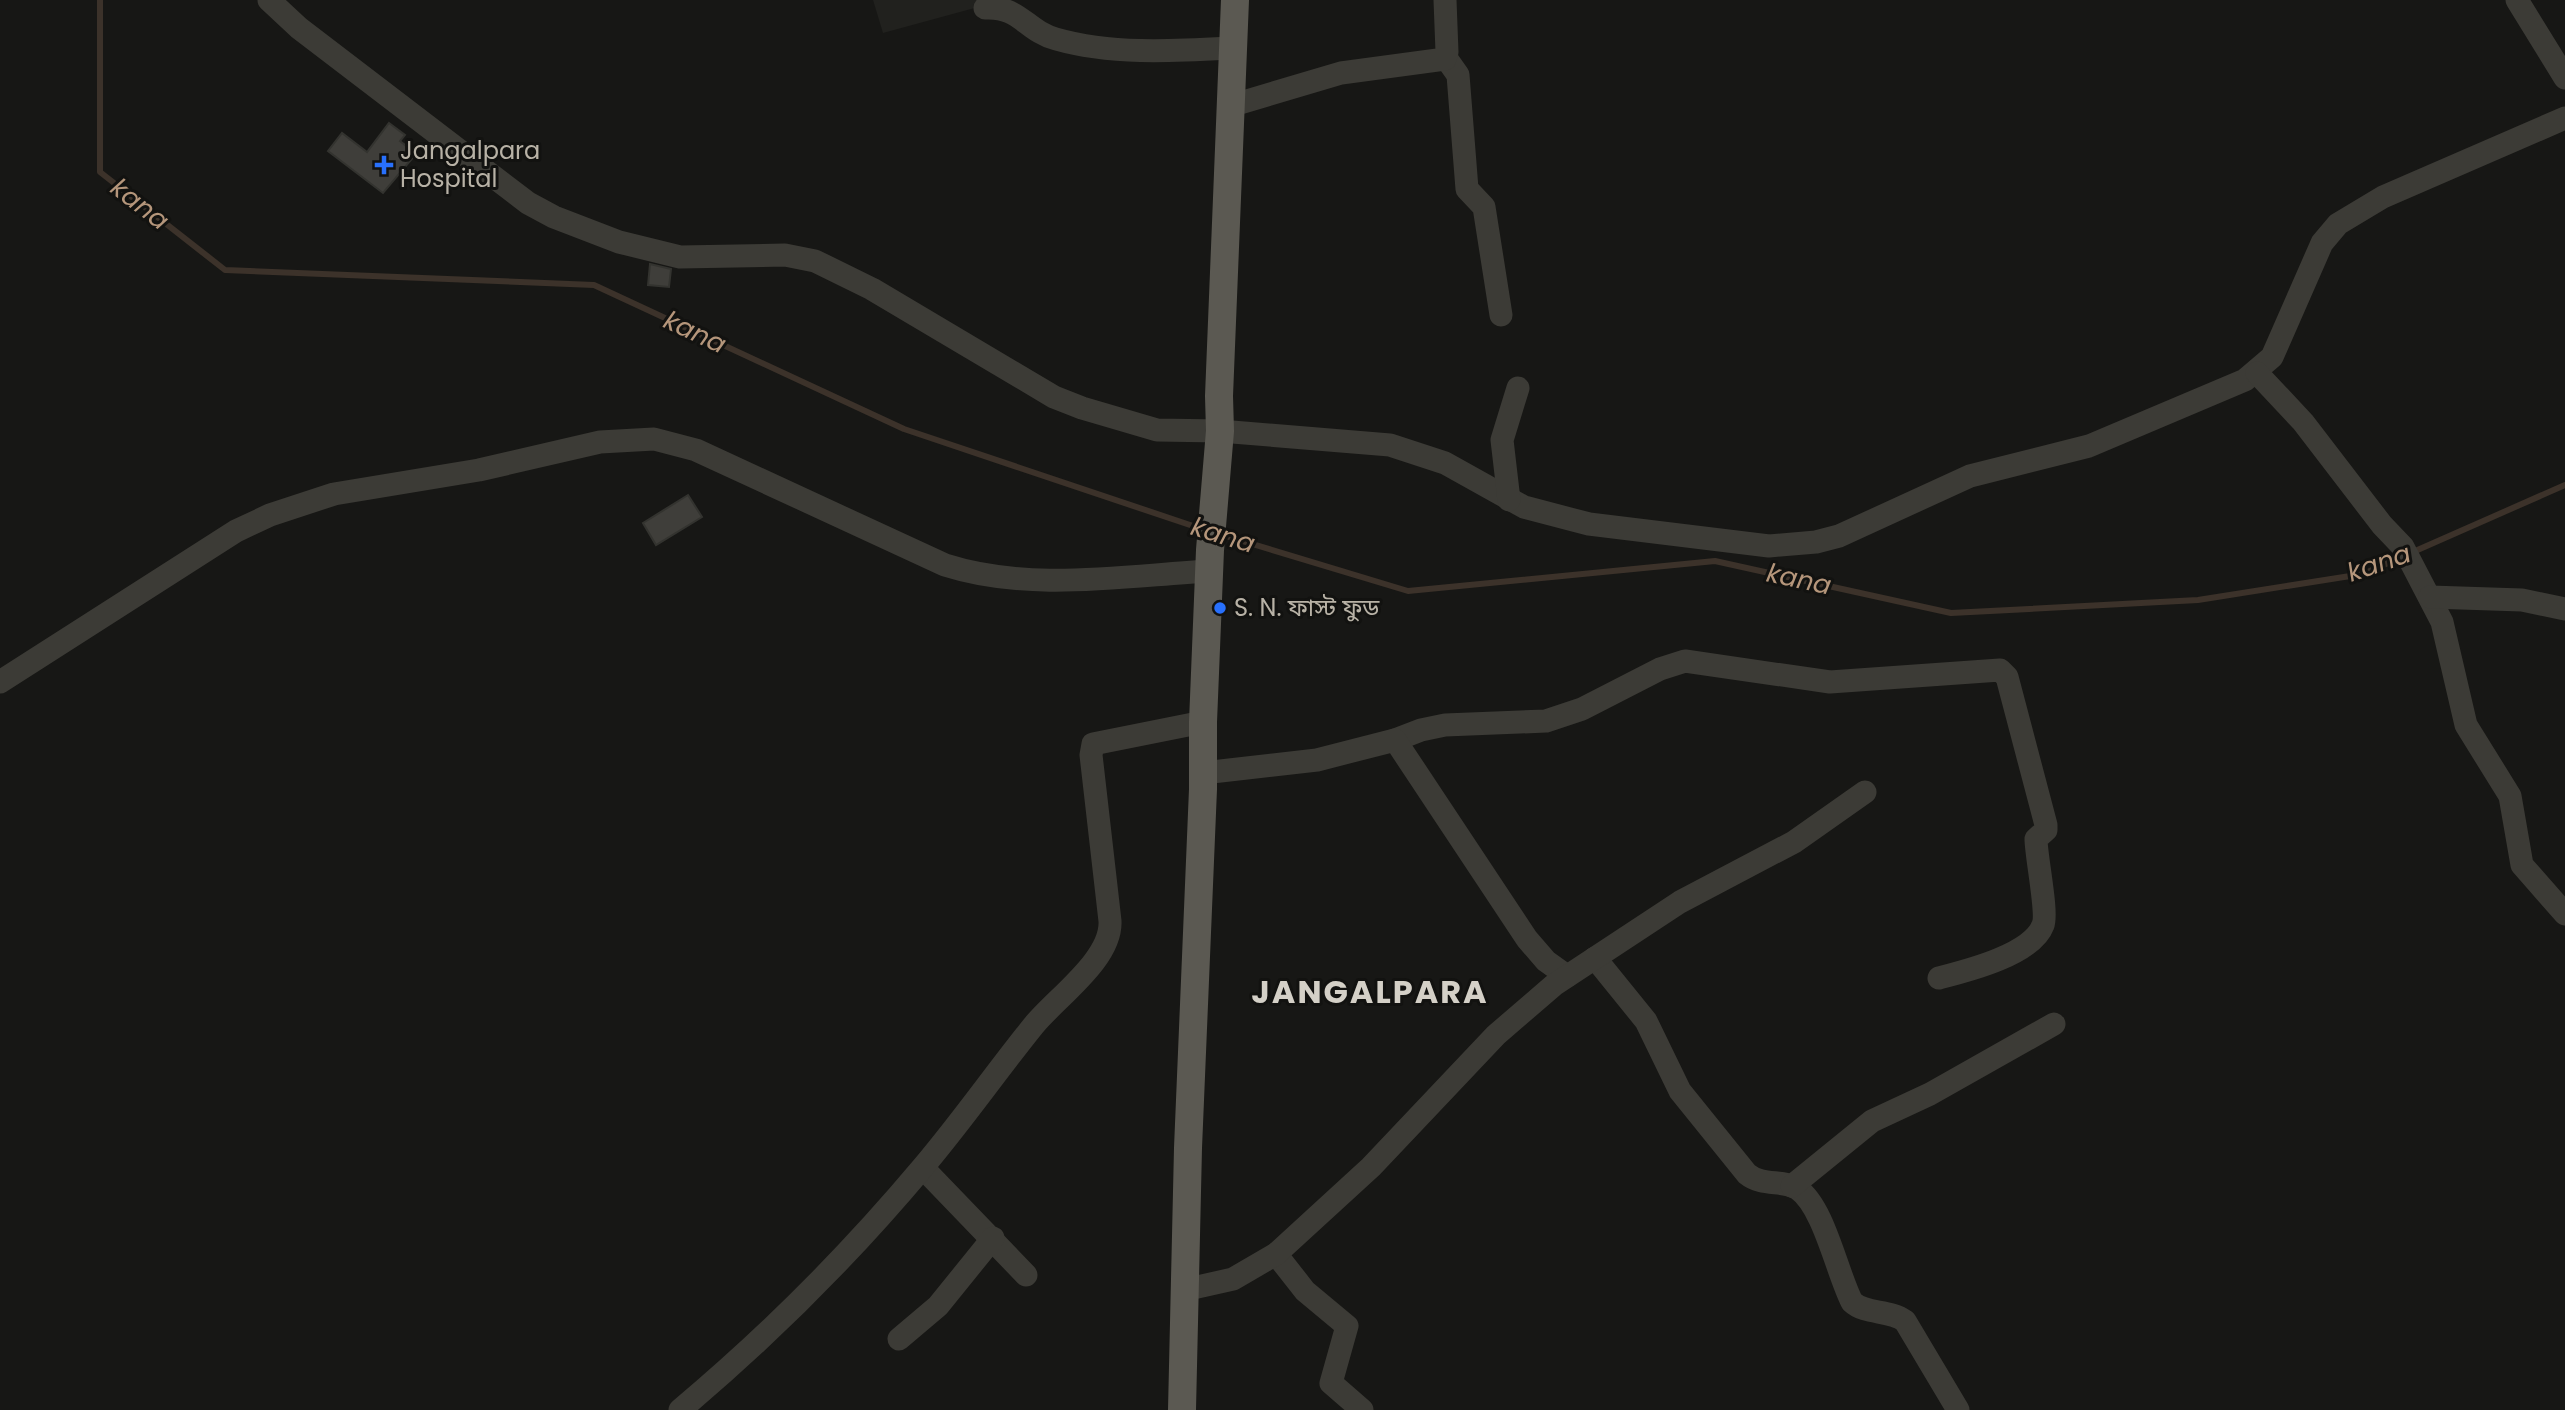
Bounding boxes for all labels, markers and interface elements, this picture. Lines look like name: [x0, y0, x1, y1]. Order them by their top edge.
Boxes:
place label: Jangalpara Hospital: [400, 134, 540, 195]
marker: Jangalpara Hospital: [374, 155, 394, 175]
water label: kana: [103, 170, 177, 238]
water label: kana: [658, 302, 732, 362]
water label: kana: [1187, 508, 1259, 562]
water label: kana: [2342, 535, 2416, 591]
water label: kana: [1763, 555, 1835, 603]
place label: S. N. ফাস্ট ফুড: [1234, 591, 1380, 624]
marker: S. N. ফাস্ট ফুড: [1212, 600, 1228, 616]
district label: JANGALPARA: [1251, 969, 1489, 1014]

